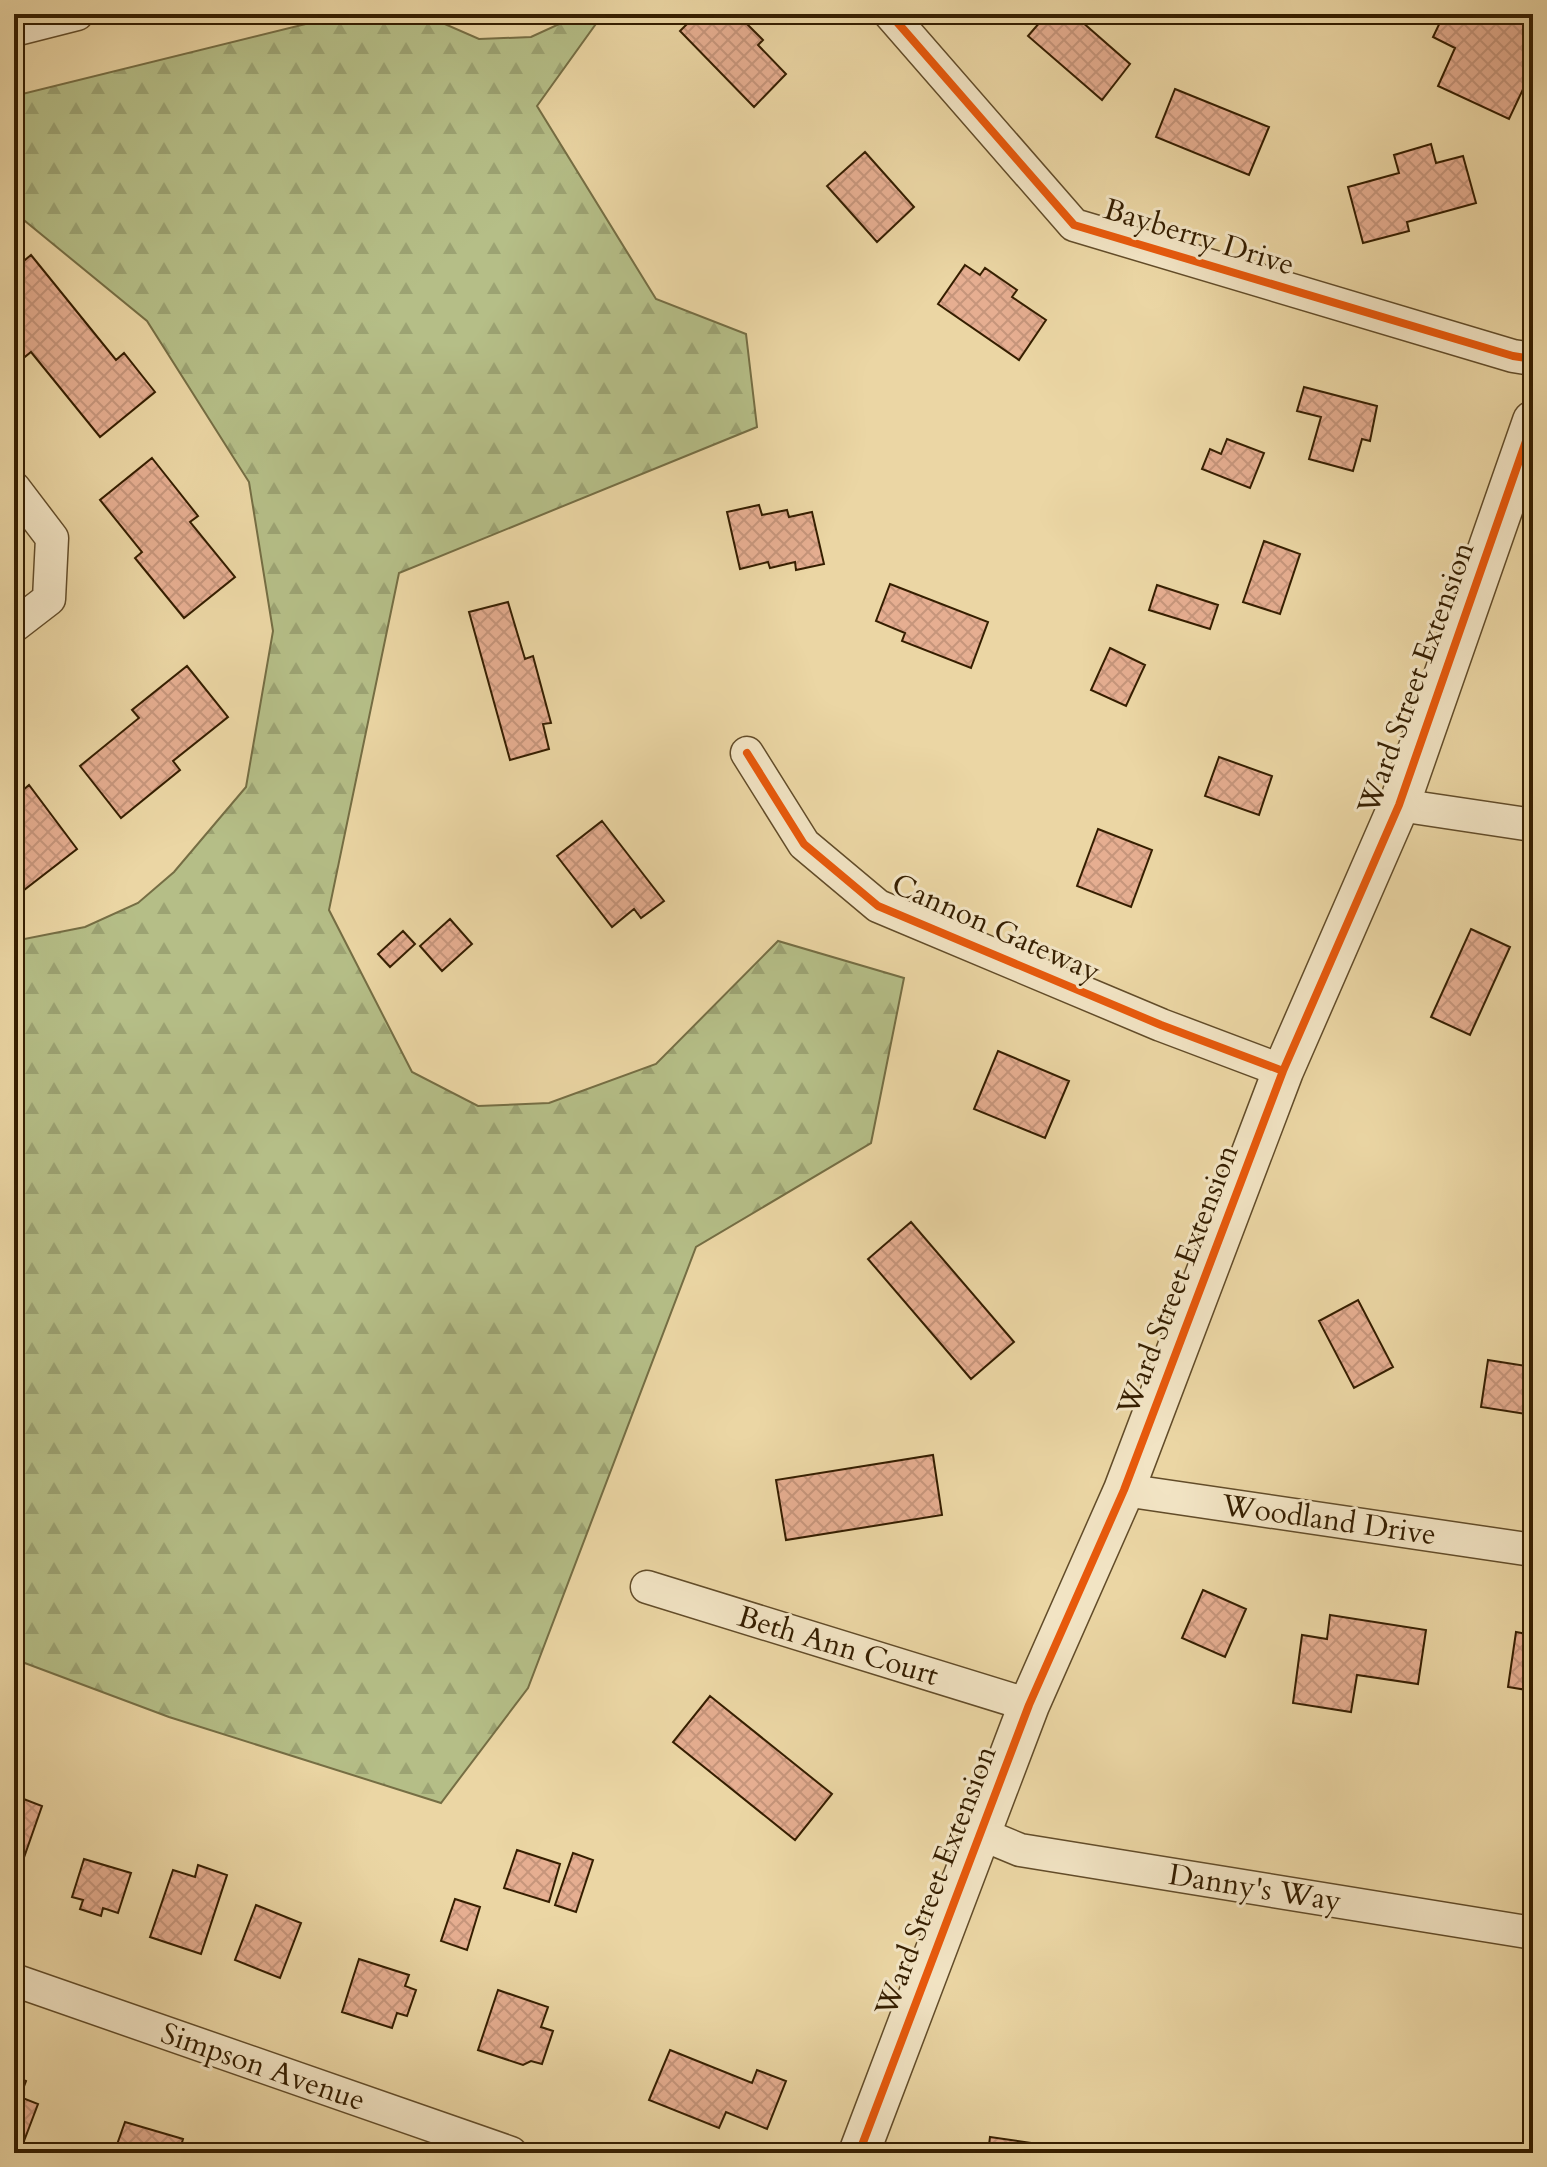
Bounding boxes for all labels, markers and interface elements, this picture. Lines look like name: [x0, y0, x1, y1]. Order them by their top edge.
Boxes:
street label: Bayberry Drive: [1099, 189, 1299, 285]
street label: Ward Street Extension: [1347, 536, 1484, 821]
street label: Cannon Gateway: [885, 864, 1107, 992]
street label: Ward Street Extension: [1107, 1139, 1248, 1422]
street label: Woodland Drive: [1218, 1485, 1439, 1555]
street label: Beth Ann Court: [733, 1596, 944, 1696]
street label: Ward Street Extension: [865, 1740, 1006, 2023]
street label: Danny's Way: [1166, 1854, 1344, 1922]
street label: Simpson Avenue: [155, 2013, 371, 2121]

